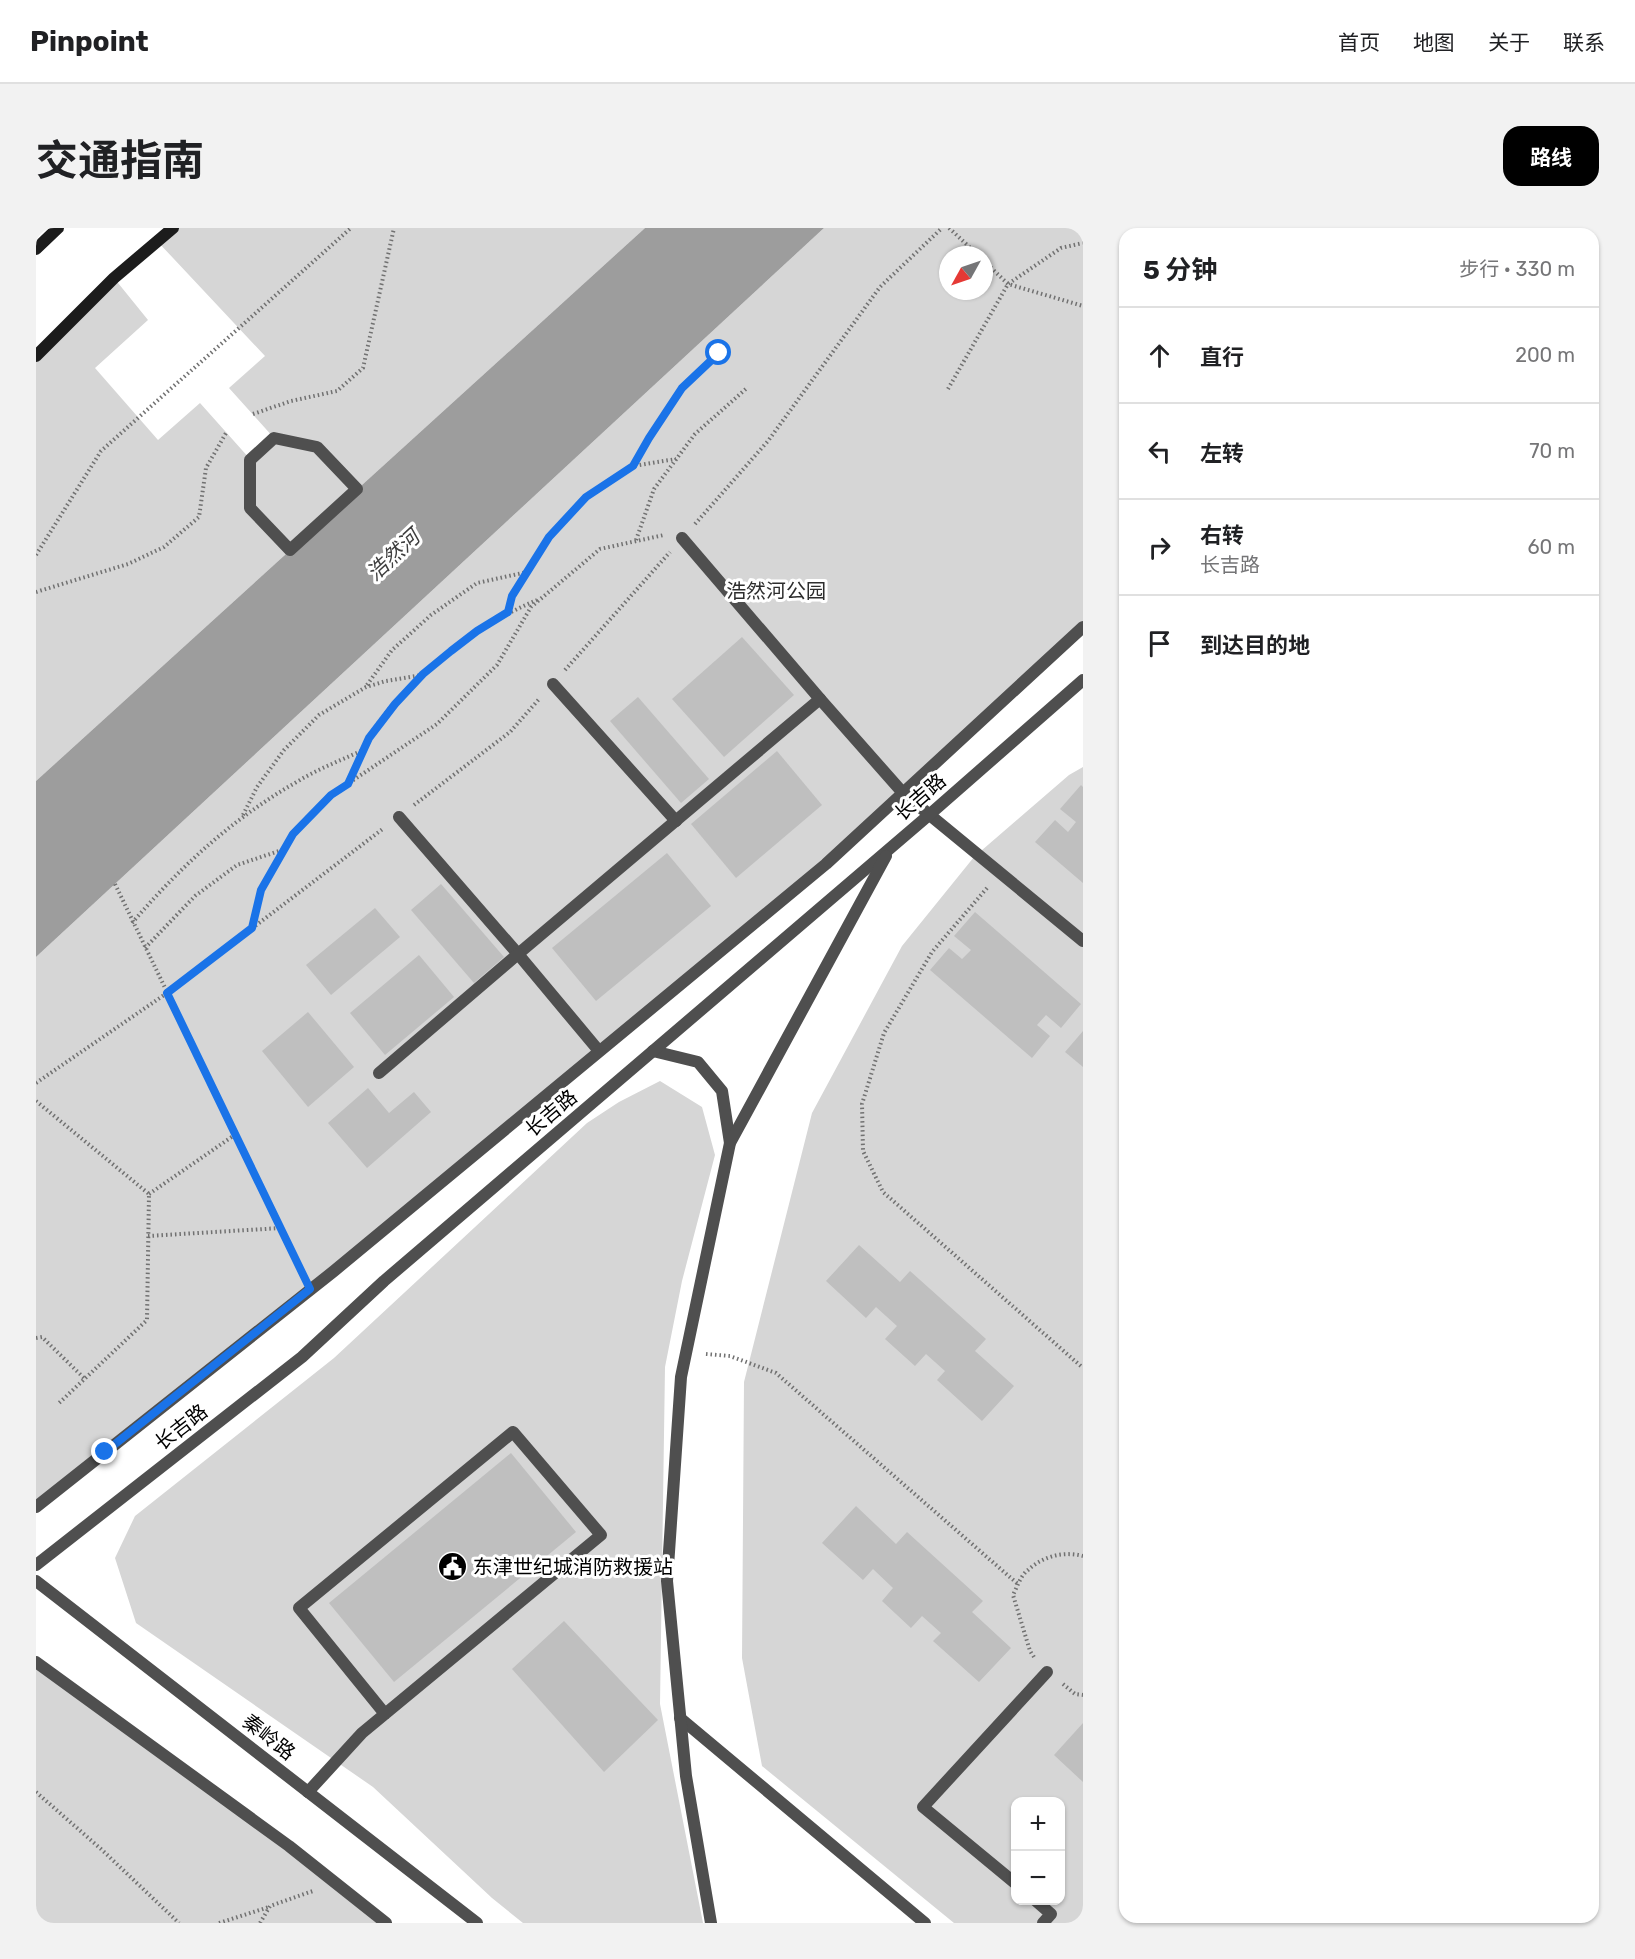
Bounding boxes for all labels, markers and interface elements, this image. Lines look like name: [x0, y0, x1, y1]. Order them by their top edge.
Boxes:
text: Pinpoint: [30, 25, 149, 58]
text: 首页: [1338, 30, 1380, 55]
text: 地图: [1413, 30, 1455, 55]
text: 关于: [1488, 30, 1530, 55]
text: 联系: [1563, 30, 1605, 55]
button: 路线: [1503, 126, 1599, 186]
text: 交通指南: [36, 136, 204, 186]
north arrow: [939, 246, 993, 300]
text: 5 分钟: [1143, 255, 1217, 286]
text: 步行 · 330 m: [1459, 257, 1575, 281]
route start: [705, 339, 731, 365]
icon: ahead: [1143, 339, 1176, 372]
text: 200 m: [1515, 343, 1575, 367]
text: 直行: [1200, 344, 1244, 371]
icon: left: [1143, 435, 1176, 468]
text: 70 m: [1529, 439, 1575, 463]
text: 左转: [1200, 440, 1244, 467]
water label: 浩然河: [361, 522, 427, 586]
text: 右转: [1200, 522, 1244, 549]
icon: right: [1143, 531, 1176, 564]
text: 60 m: [1528, 535, 1575, 559]
text: 长吉路: [1200, 553, 1260, 577]
park label: 浩然河公园: [726, 579, 826, 603]
icon: arrive: [1143, 627, 1176, 660]
text: 到达目的地: [1200, 632, 1310, 659]
street label: 长吉路: [889, 768, 951, 826]
street label: 长吉路: [520, 1085, 582, 1141]
street label: 长吉路: [150, 1399, 212, 1455]
route end: [91, 1438, 117, 1464]
public building icon: 东津世纪城消防救援站: [436, 1551, 468, 1583]
place label: 东津世纪城消防救援站: [473, 1555, 673, 1579]
street label: 秦岭路: [238, 1709, 300, 1765]
map controls: [1011, 1797, 1065, 1905]
button: +: [1011, 1797, 1065, 1851]
button: −: [1011, 1851, 1065, 1905]

